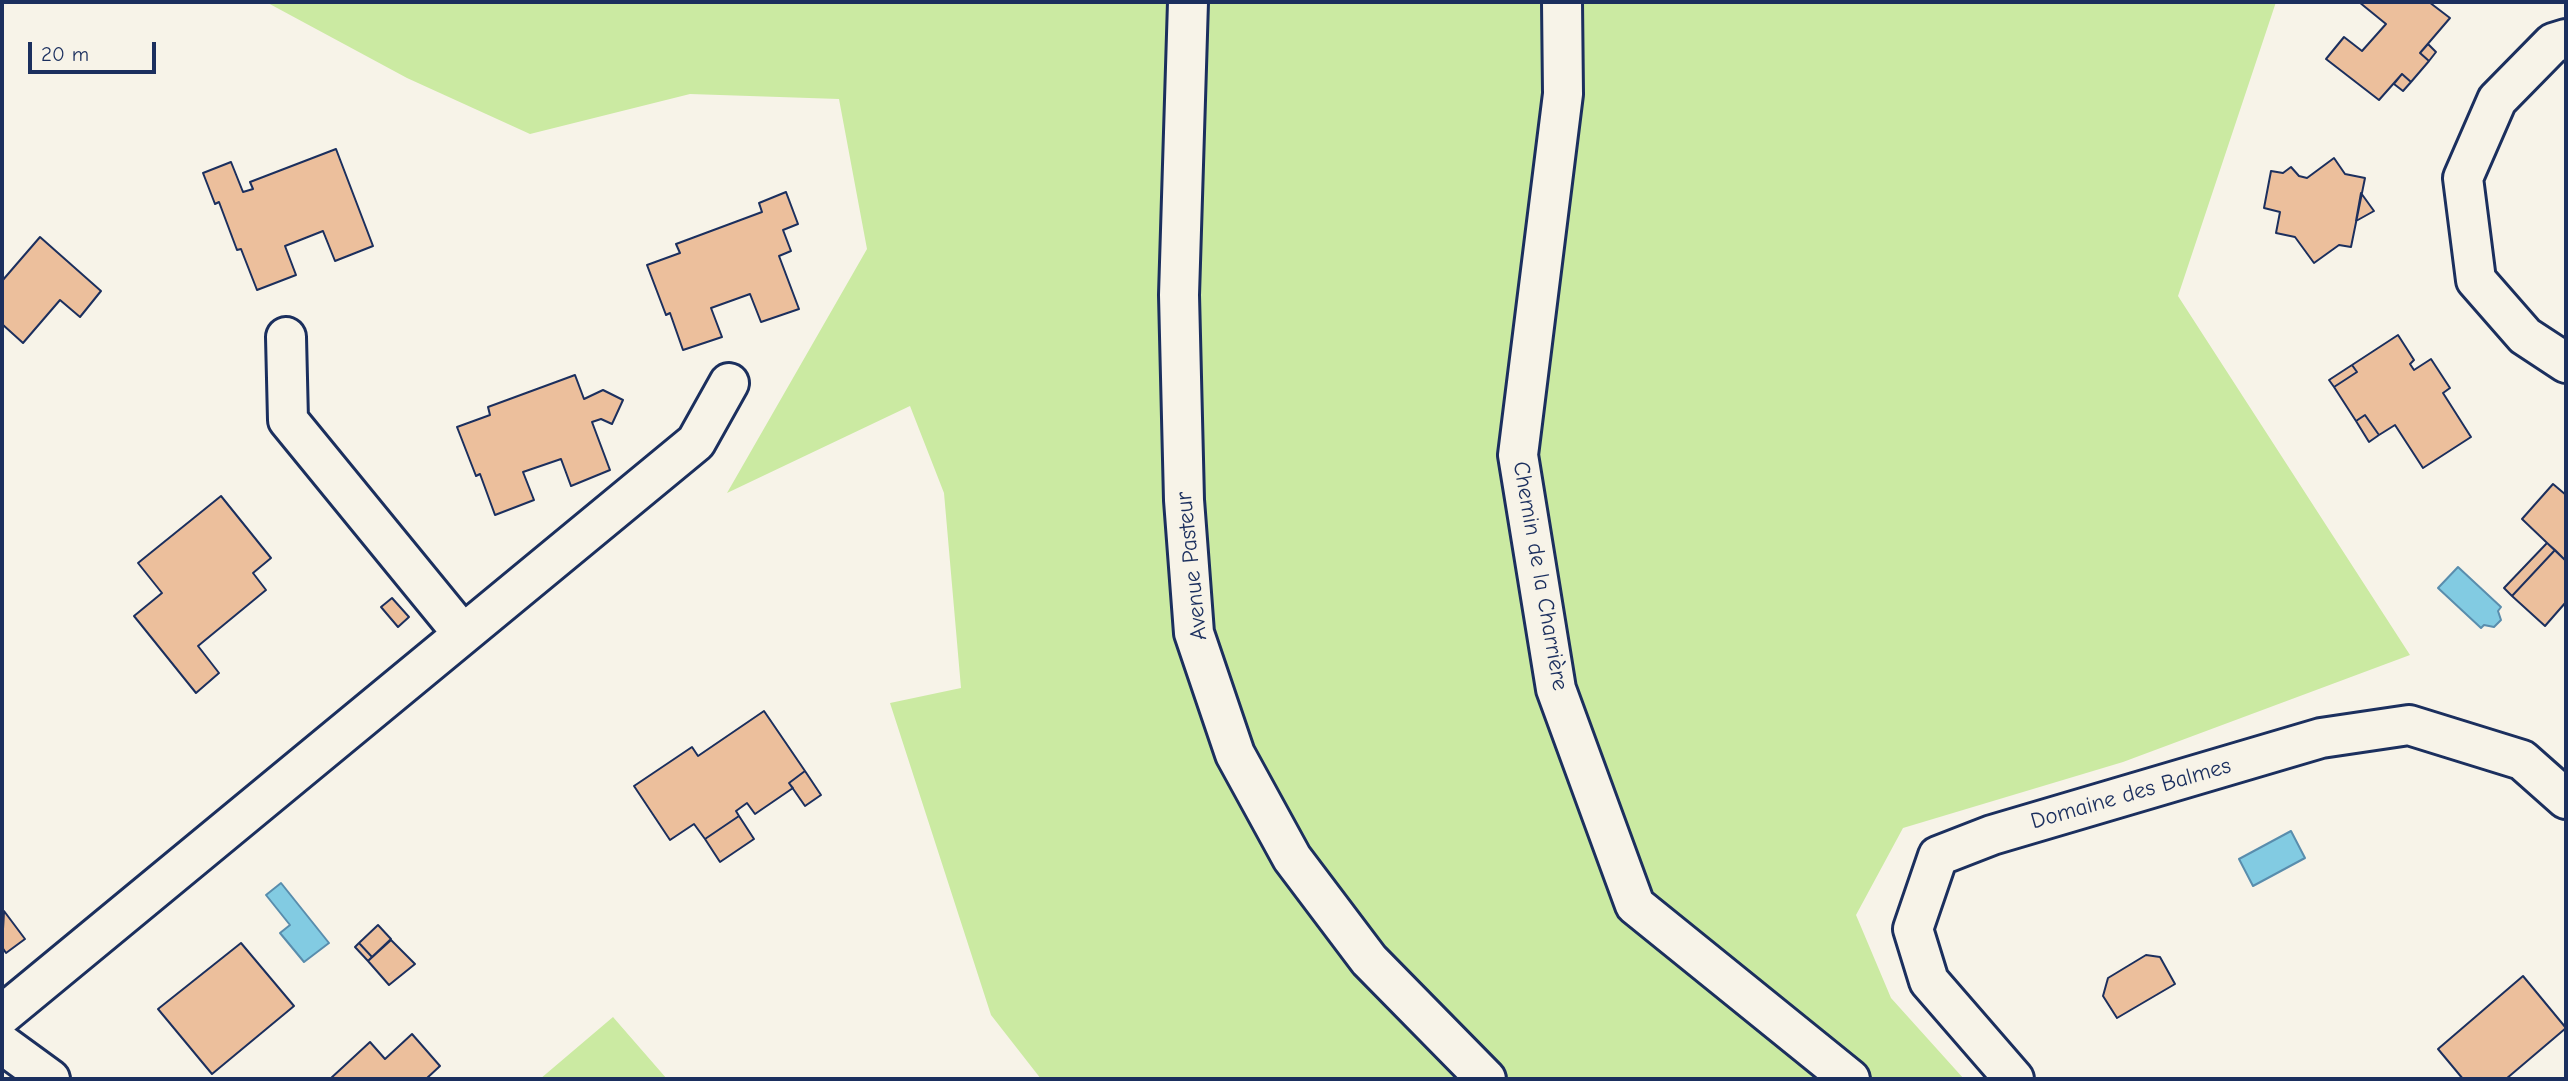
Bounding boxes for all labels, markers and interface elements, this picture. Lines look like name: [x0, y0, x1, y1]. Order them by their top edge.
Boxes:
scale bar: [32, 28, 159, 72]
text: 20 m: [41, 42, 89, 66]
street label: Chemin de la Charrière: [1506, 459, 1574, 693]
street label: Avenue Pasteur: [1170, 490, 1214, 642]
street label: Domaine des Balmes: [2028, 752, 2234, 836]

